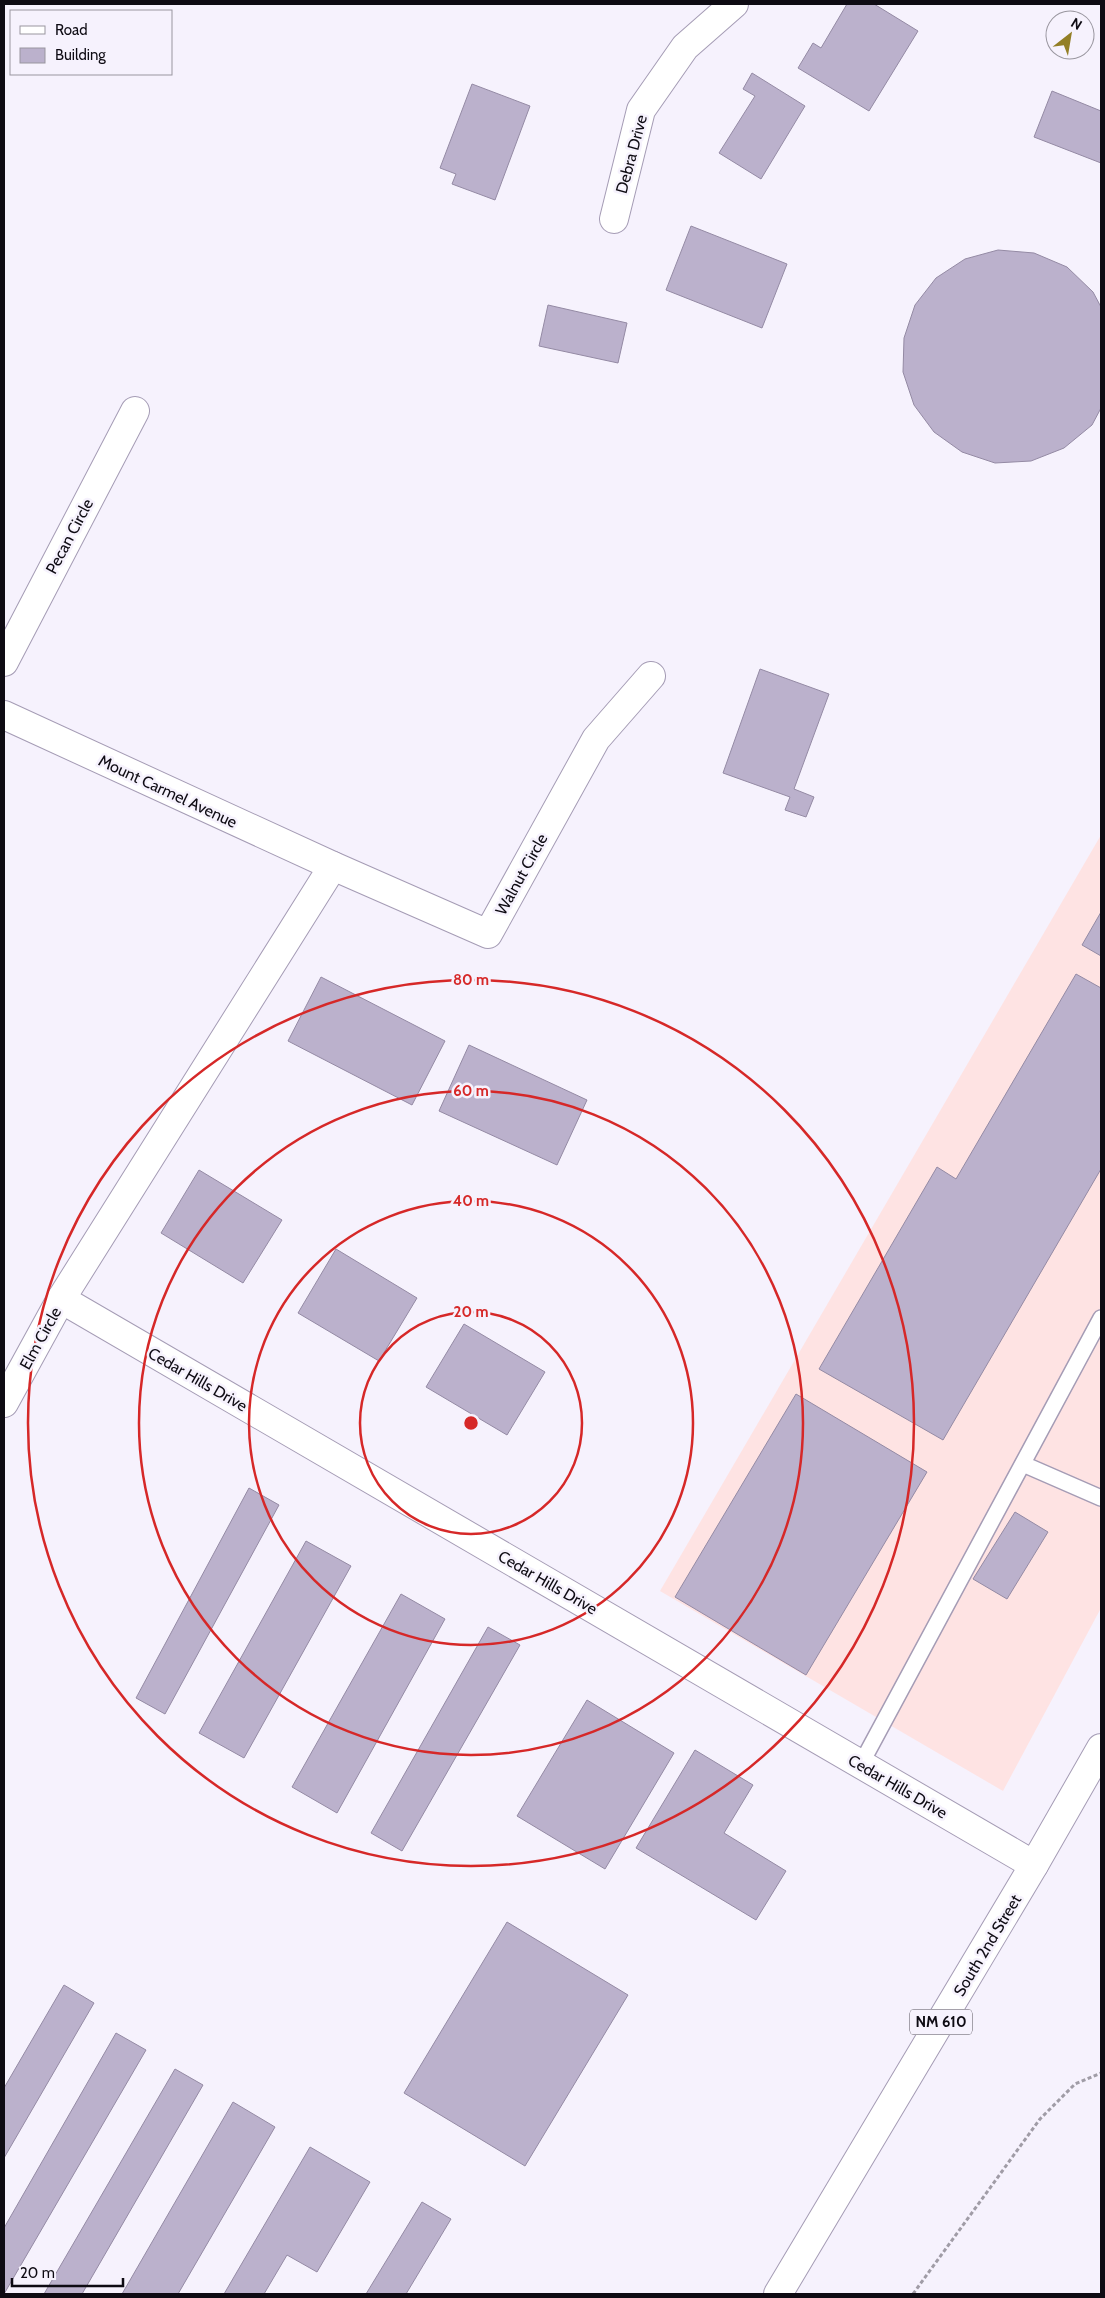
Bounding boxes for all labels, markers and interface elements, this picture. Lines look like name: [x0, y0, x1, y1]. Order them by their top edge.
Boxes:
legend: [10, 10, 172, 75]
north arrow: [1045, 10, 1095, 60]
text: N: [1068, 14, 1086, 34]
text: Road: [55, 21, 88, 39]
text: Building: [55, 46, 106, 64]
street label: Debra Drive: [612, 113, 651, 196]
street label: Pecan Circle: [42, 495, 97, 577]
street label: Mount Carmel Avenue: [95, 751, 240, 832]
street label: Walnut Circle: [491, 830, 552, 918]
text: 80 m: [453, 971, 489, 989]
text: 60 m: [453, 1082, 489, 1100]
text: 40 m: [453, 1192, 489, 1210]
text: 20 m: [454, 1303, 488, 1321]
street label: Elm Circle: [16, 1304, 65, 1373]
street label: Cedar Hills Drive: [145, 1343, 251, 1415]
centre of rings: [462, 1414, 480, 1432]
street label: Cedar Hills Drive: [495, 1546, 601, 1618]
street label: Cedar Hills Drive: [845, 1750, 951, 1822]
street label: South 2nd Street: [950, 1891, 1026, 1999]
road number: NM 610: [910, 2010, 972, 2034]
scale bar: [12, 2256, 124, 2288]
text: 20 m: [20, 2264, 55, 2282]

